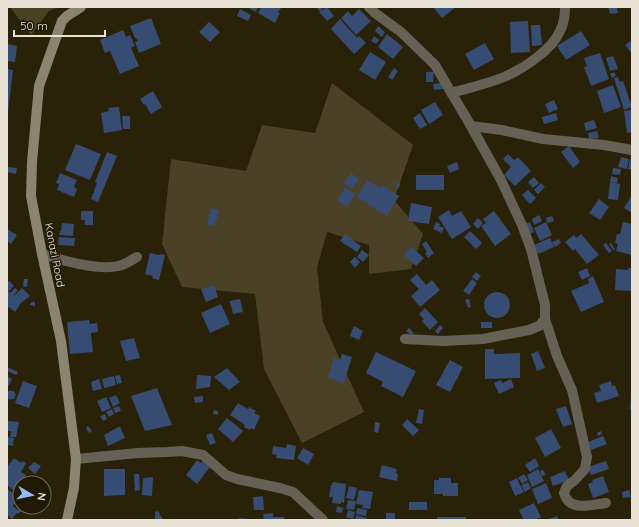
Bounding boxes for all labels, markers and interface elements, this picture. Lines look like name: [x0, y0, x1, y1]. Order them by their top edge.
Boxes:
scale bar: [14, 12, 105, 38]
text: 50 m: [20, 18, 48, 33]
street label: Kanazi Road: [42, 222, 68, 288]
north arrow: [12, 475, 52, 515]
text: N: [34, 491, 49, 502]

